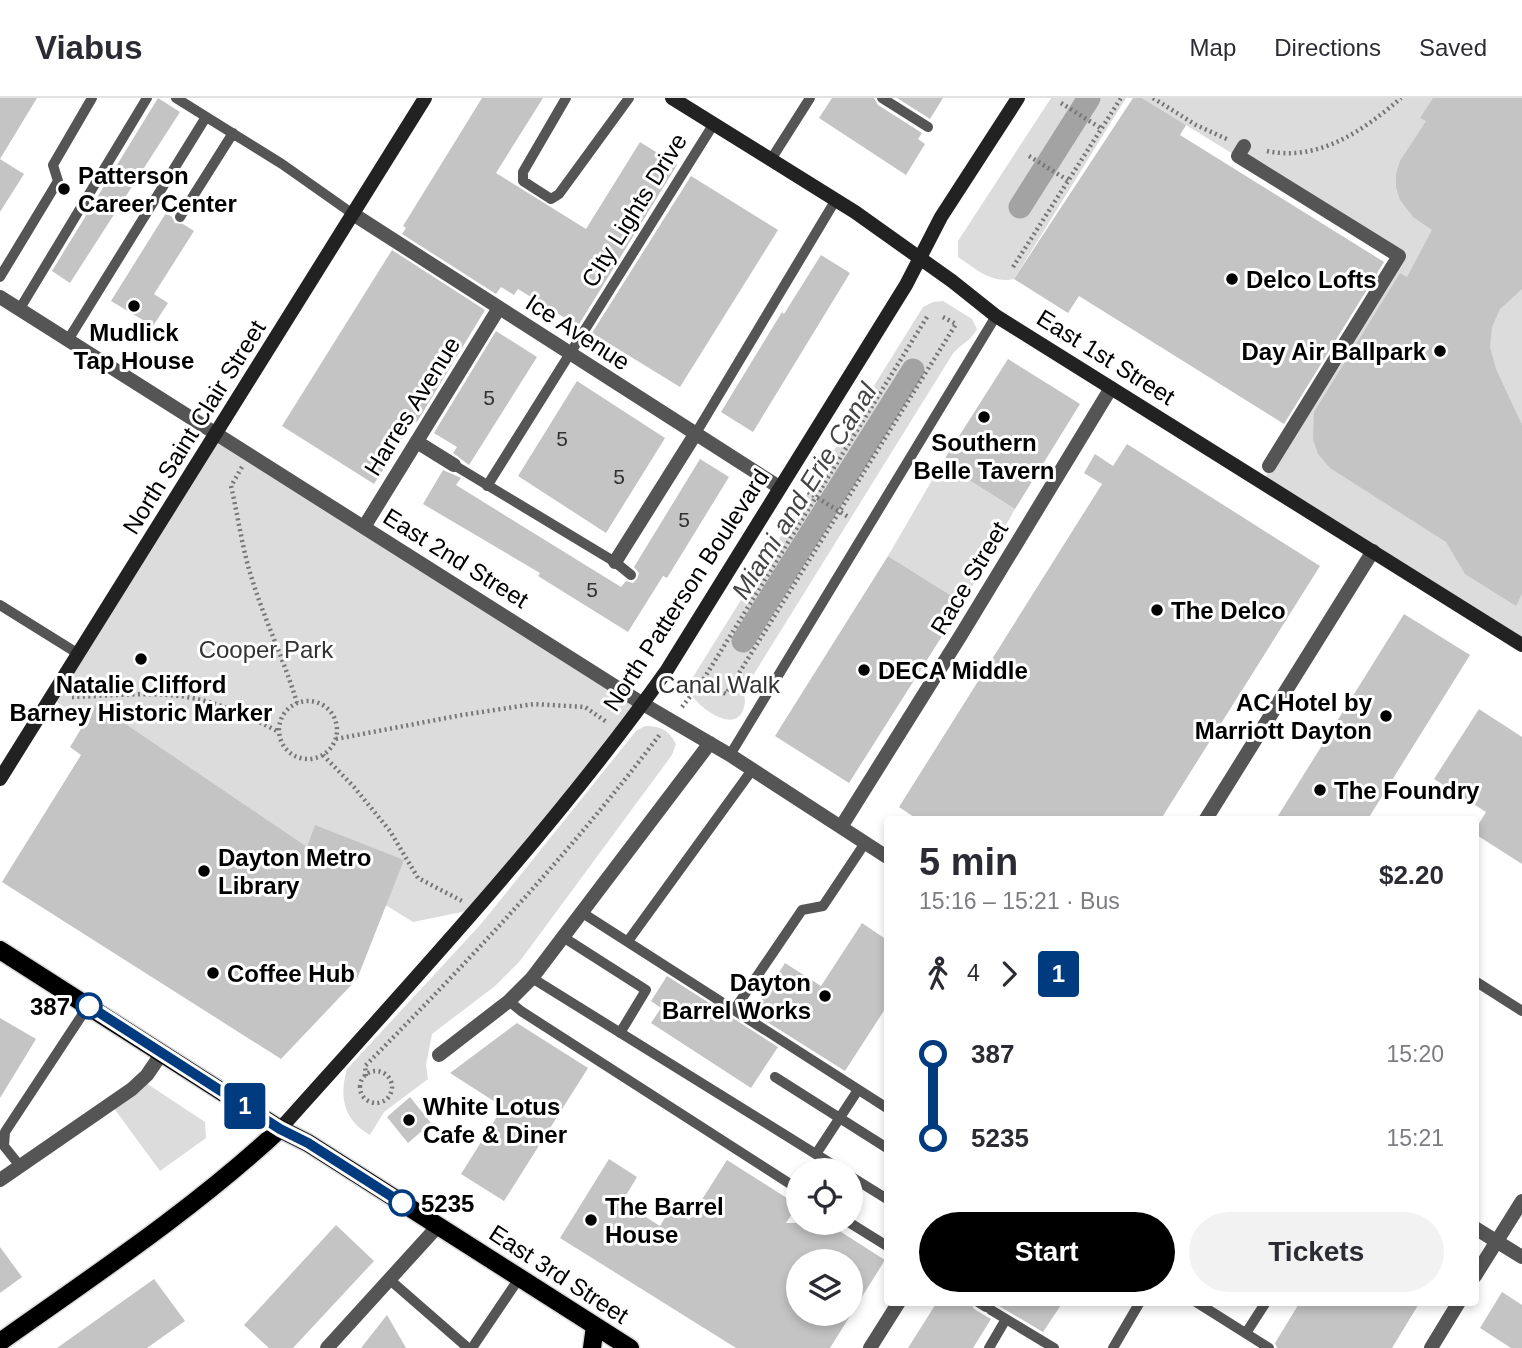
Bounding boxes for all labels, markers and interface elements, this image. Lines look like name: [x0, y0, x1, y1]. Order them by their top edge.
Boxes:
text: Viabus: [35, 29, 143, 66]
text: Map: [1190, 34, 1236, 61]
text: Directions: [1274, 34, 1381, 61]
text: Saved: [1419, 34, 1487, 61]
street label: CIty Lights Drive: [576, 128, 692, 292]
place label: Patterson Career Center: [78, 162, 237, 217]
marker: Patterson Career Center: [56, 181, 72, 197]
place label: Delco Lofts: [1246, 266, 1377, 293]
marker: Delco Lofts: [1224, 271, 1240, 287]
street label: Ice Avenue: [521, 288, 635, 376]
marker: Mudlick Tap House: [126, 298, 142, 314]
street label: East 1st Street: [1032, 304, 1180, 410]
street label: North Saint Clair Street: [117, 315, 271, 539]
place label: Mudlick Tap House: [74, 319, 194, 374]
street label: Harres Avenue: [359, 332, 465, 480]
place label: Day Air Ballpark: [1241, 338, 1427, 365]
marker: Day Air Ballpark: [1432, 343, 1448, 359]
water label: Miami and Erie Canal: [725, 377, 883, 604]
house number: 5: [483, 386, 495, 409]
marker: Southern Belle Tavern: [976, 409, 992, 425]
house number: 5: [556, 427, 568, 450]
place label: Southern Belle Tavern: [914, 429, 1054, 484]
street label: North Patterson Boulevard: [598, 464, 774, 716]
house number: 5: [613, 465, 625, 488]
street label: East 2nd Street: [379, 503, 534, 613]
house number: 5: [678, 508, 690, 531]
street label: Race Street: [925, 516, 1013, 639]
house number: 5: [586, 578, 598, 601]
place label: The Delco: [1171, 597, 1286, 624]
marker: The Delco: [1149, 602, 1165, 618]
park label: Cooper Park: [199, 636, 334, 663]
marker: Natalie Clifford Barney Historic Marker: [133, 651, 149, 667]
place label: DECA Middle: [878, 657, 1028, 684]
marker: DECA Middle: [856, 662, 872, 678]
place label: Natalie Clifford Barney Historic Marker: [10, 671, 272, 726]
park label: Canal Walk: [658, 671, 781, 698]
place label: AC Hotel by Marriott Dayton: [1195, 689, 1373, 744]
marker: AC Hotel by Marriott Dayton: [1378, 708, 1394, 724]
place label: The Foundry: [1334, 777, 1480, 804]
marker: The Foundry: [1312, 782, 1328, 798]
text: 5 min: [919, 841, 1018, 883]
place label: Dayton Metro Library: [218, 844, 371, 899]
text: $2.20: [1379, 860, 1444, 890]
marker: Dayton Metro Library: [196, 863, 212, 879]
text: 15:16 – 15:21 · Bus: [919, 888, 1120, 914]
icon: walk: [919, 955, 957, 993]
icon: forward: [990, 955, 1028, 993]
place label: Coffee Hub: [227, 960, 355, 987]
text: 4: [967, 960, 980, 986]
text: 1: [1052, 960, 1065, 987]
marker: Coffee Hub: [205, 965, 221, 981]
place label: Dayton Barrel Works: [662, 969, 811, 1024]
marker: Dayton Barrel Works: [817, 988, 833, 1004]
place label: 387: [30, 993, 70, 1020]
marker: 387: [76, 993, 102, 1019]
text: 387: [971, 1039, 1014, 1069]
text: 15:20: [1386, 1041, 1444, 1067]
line badge: 1: [222, 1083, 268, 1129]
text: 1: [238, 1092, 252, 1119]
place label: White Lotus Cafe & Diner: [423, 1093, 567, 1148]
marker: White Lotus Cafe & Diner: [401, 1112, 417, 1128]
text: 5235: [971, 1123, 1029, 1153]
text: 15:21: [1386, 1125, 1444, 1151]
map controls: [786, 1158, 863, 1326]
button: locate: [786, 1158, 863, 1235]
marker: 5235: [389, 1190, 415, 1216]
place label: 5235: [421, 1190, 474, 1217]
place label: The Barrel House: [605, 1193, 724, 1248]
marker: The Barrel House: [583, 1212, 599, 1228]
button: Start: [919, 1212, 1175, 1292]
button: Tickets: [1189, 1212, 1444, 1292]
street label: East 3rd Street: [485, 1219, 634, 1329]
button: layers: [786, 1249, 863, 1326]

